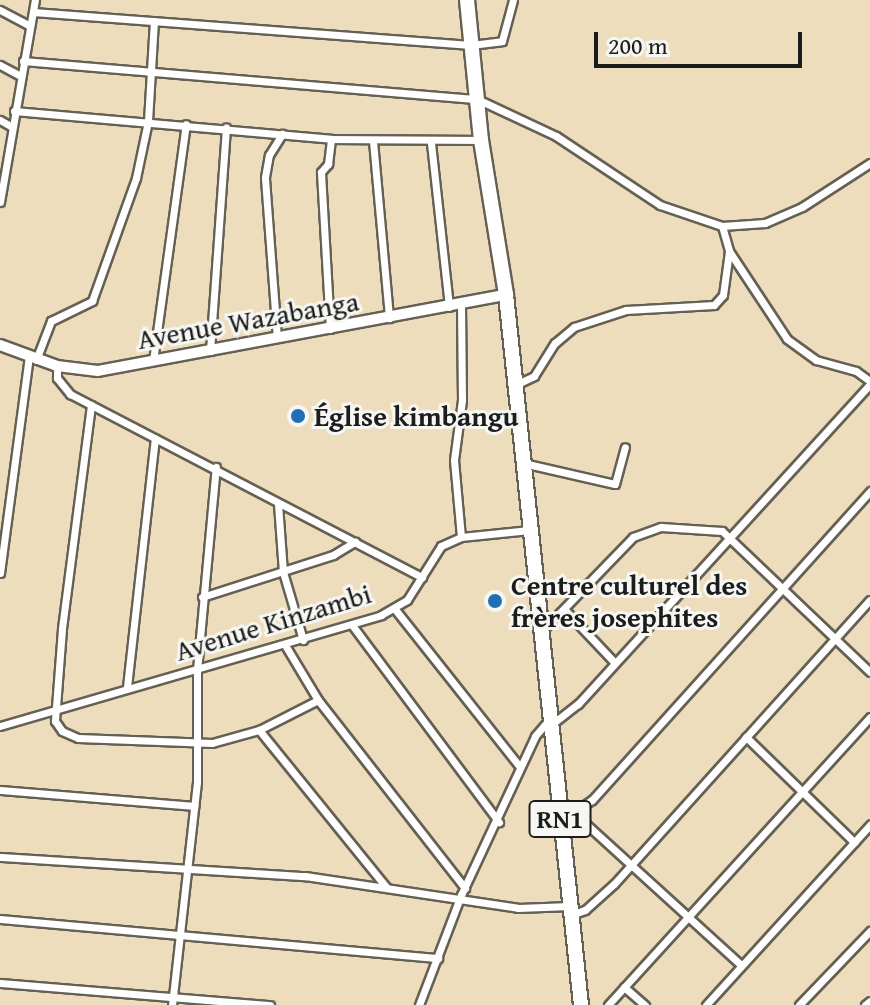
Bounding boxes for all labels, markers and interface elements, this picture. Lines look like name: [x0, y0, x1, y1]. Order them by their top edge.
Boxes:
scale bar: [598, 16, 806, 66]
text: 200 m: [608, 28, 668, 63]
street label: Avenue Wazabanga: [135, 284, 361, 356]
place label: Église kimbangu: [314, 399, 519, 433]
marker: Église kimbangu: [289, 407, 307, 425]
place label: Centre culturel des frères josephites: [511, 568, 747, 634]
street label: Avenue Kinzambi: [171, 576, 375, 668]
marker: Centre culturel des frères josephites: [486, 592, 504, 610]
road number: RN1: [528, 797, 592, 841]

